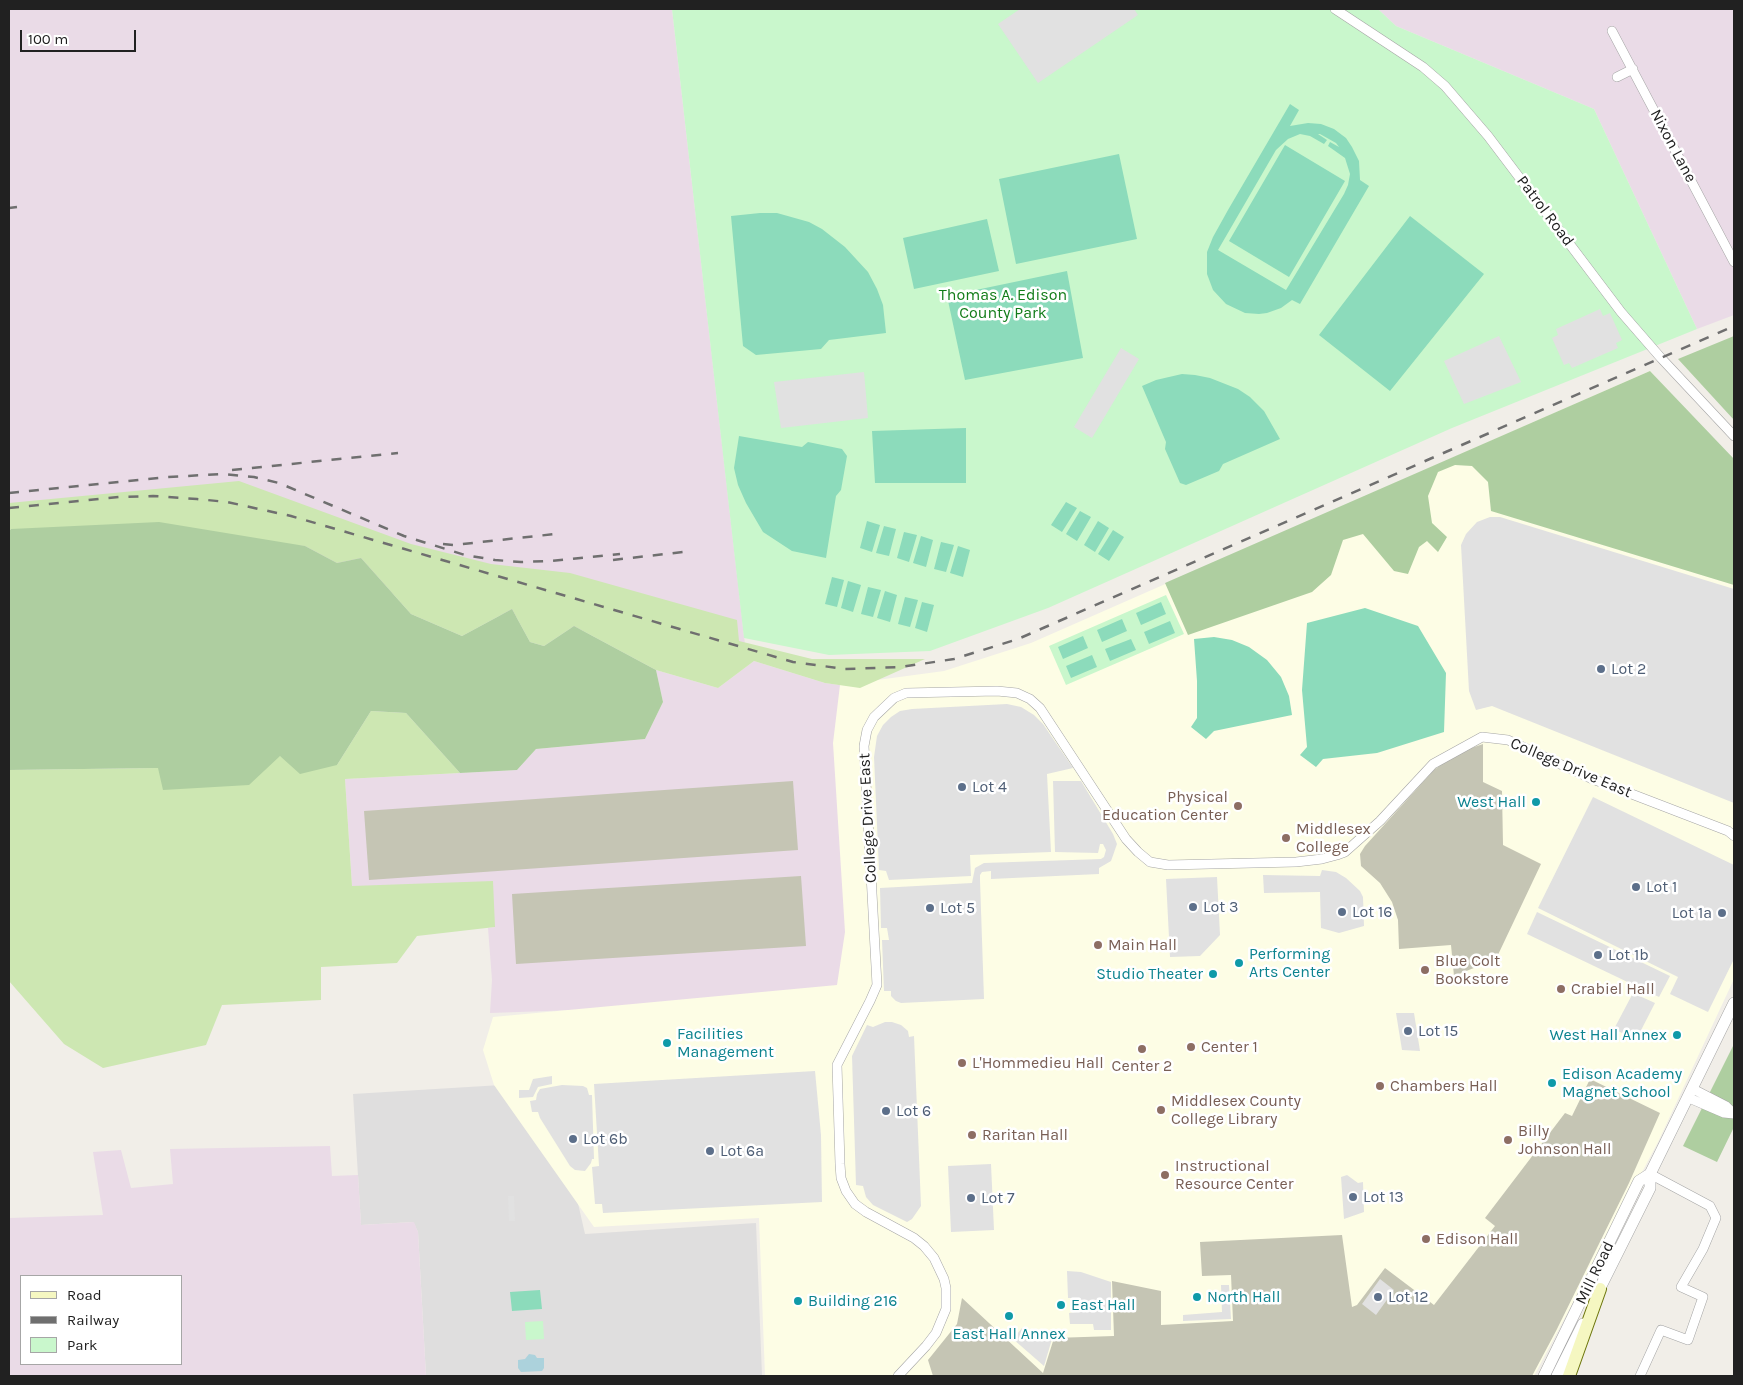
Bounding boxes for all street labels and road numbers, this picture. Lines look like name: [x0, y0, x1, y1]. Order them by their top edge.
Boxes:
street label: Nixon Lane: [1646, 106, 1700, 186]
street label: Patrol Road: [1512, 172, 1578, 250]
street label: College Drive East: [1507, 734, 1635, 802]
street label: College Drive East: [855, 753, 881, 883]
street label: Mill Road: [1571, 1238, 1619, 1308]

